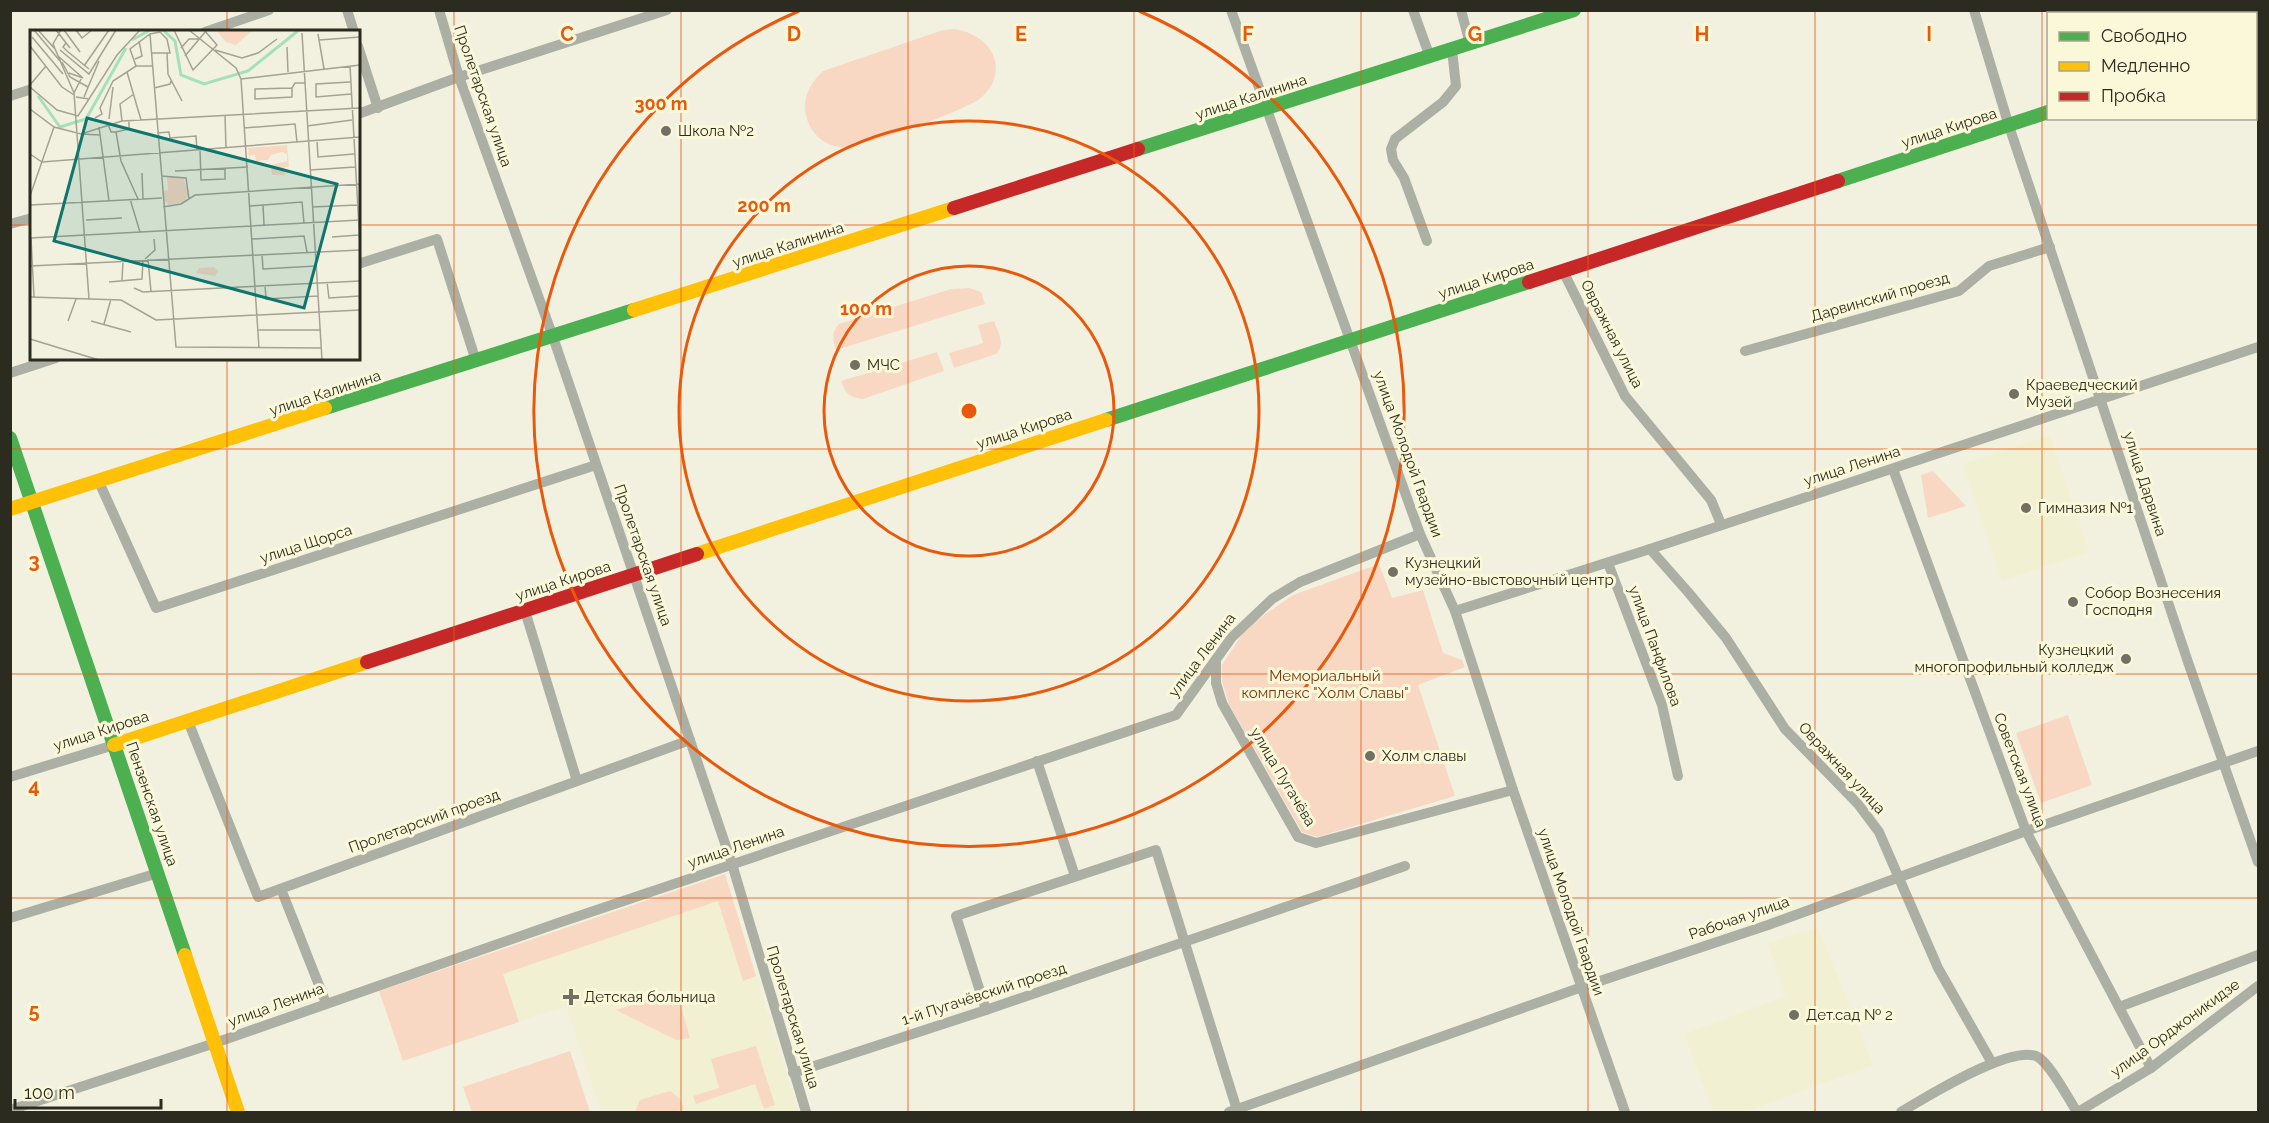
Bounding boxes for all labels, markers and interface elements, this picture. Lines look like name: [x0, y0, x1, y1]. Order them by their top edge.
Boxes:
legend: [2047, 12, 2257, 120]
text: C: [560, 22, 574, 46]
text: D: [787, 22, 801, 46]
text: E: [1015, 22, 1027, 46]
text: F: [1242, 22, 1254, 46]
text: G: [1468, 22, 1482, 46]
text: H: [1695, 22, 1709, 46]
text: I: [1926, 22, 1932, 46]
street label: Пролетарская улица: [450, 23, 516, 169]
text: Свободно: [2101, 25, 2187, 46]
inset map: [30, 30, 360, 360]
text: Медленно: [2101, 55, 2190, 76]
street label: улица Калинина: [1193, 71, 1309, 123]
text: Пробка: [2101, 85, 2166, 106]
text: 300 m: [634, 93, 688, 114]
street label: улица Кирова: [1899, 104, 1999, 152]
place label: Школа №2: [678, 122, 754, 140]
marker: Школа №2: [659, 124, 673, 138]
text: 200 m: [737, 195, 791, 216]
street label: улица Калинина: [730, 219, 846, 271]
street label: улица Кирова: [1436, 255, 1536, 303]
street label: Дарвинский проезд: [1809, 269, 1952, 325]
street label: Овражная улица: [1577, 277, 1647, 391]
text: 100 m: [840, 298, 892, 319]
place label: МЧС: [867, 356, 900, 374]
marker: МЧС: [848, 358, 862, 372]
street label: улица Калинина: [267, 367, 383, 419]
street label: улица Молодой Гвардии: [1369, 368, 1447, 540]
place label: Краеведческий Музей: [2026, 376, 2138, 411]
marker: Краеведческий Музей: [2007, 387, 2021, 401]
centre of rings: [959, 401, 979, 421]
street label: улица Кирова: [974, 405, 1074, 453]
street label: улица Дарвина: [2120, 429, 2170, 539]
street label: улица Ленина: [1801, 442, 1903, 490]
street label: Пролетарская улица: [610, 482, 676, 628]
place label: Гимназия №1: [2038, 499, 2134, 517]
marker: Гимназия №1: [2019, 501, 2033, 515]
street label: улица Щорса: [258, 521, 354, 567]
text: 3: [28, 549, 40, 573]
place label: Кузнецкий музейно-выстовочный центр: [1405, 554, 1614, 589]
street label: улица Кирова: [513, 557, 613, 605]
marker: Кузнецкий музейно-выстовочный центр: [1386, 565, 1400, 579]
street label: улица Панфилова: [1625, 583, 1685, 709]
place label: Собор Вознесения Господня: [2085, 584, 2221, 619]
marker: Собор Вознесения Господня: [2066, 595, 2080, 609]
street label: улица Ленина: [1165, 609, 1239, 701]
place label: Кузнецкий многопрофильный колледж: [1914, 641, 2114, 676]
marker: Кузнецкий многопрофильный колледж: [2119, 652, 2133, 666]
park label: Мемориальный комплекс "Холм Славы": [1241, 667, 1409, 702]
street label: улица Кирова: [51, 707, 151, 755]
street label: Советская улица: [1990, 710, 2050, 830]
street label: Овражная улица: [1795, 718, 1889, 818]
street label: улица Пугачёва: [1246, 724, 1320, 830]
street label: Пензенская улица: [122, 739, 182, 869]
place label: Холм славы: [1382, 747, 1466, 765]
marker: Холм славы: [1363, 749, 1377, 763]
text: 4: [28, 774, 40, 798]
street label: Пролетарский проезд: [346, 785, 502, 857]
street label: улица Ленина: [686, 822, 786, 872]
street label: улица Молодой Гвардии: [1534, 826, 1608, 998]
street label: Рабочая улица: [1686, 892, 1792, 944]
street label: Пролетарская улица: [763, 943, 823, 1091]
street label: 1-й Пугачёвский проезд: [900, 959, 1069, 1029]
street label: улица Орджоникидзе: [2107, 975, 2243, 1081]
street label: улица Ленина: [226, 979, 326, 1031]
marker: Детская больница: [562, 988, 580, 1006]
place label: Детская больница: [584, 988, 715, 1006]
text: 5: [28, 999, 40, 1023]
place label: Дет.сад № 2: [1806, 1006, 1893, 1024]
marker: Дет.сад № 2: [1787, 1008, 1801, 1022]
scale bar: [15, 1072, 160, 1110]
text: 100 m: [24, 1082, 75, 1103]

